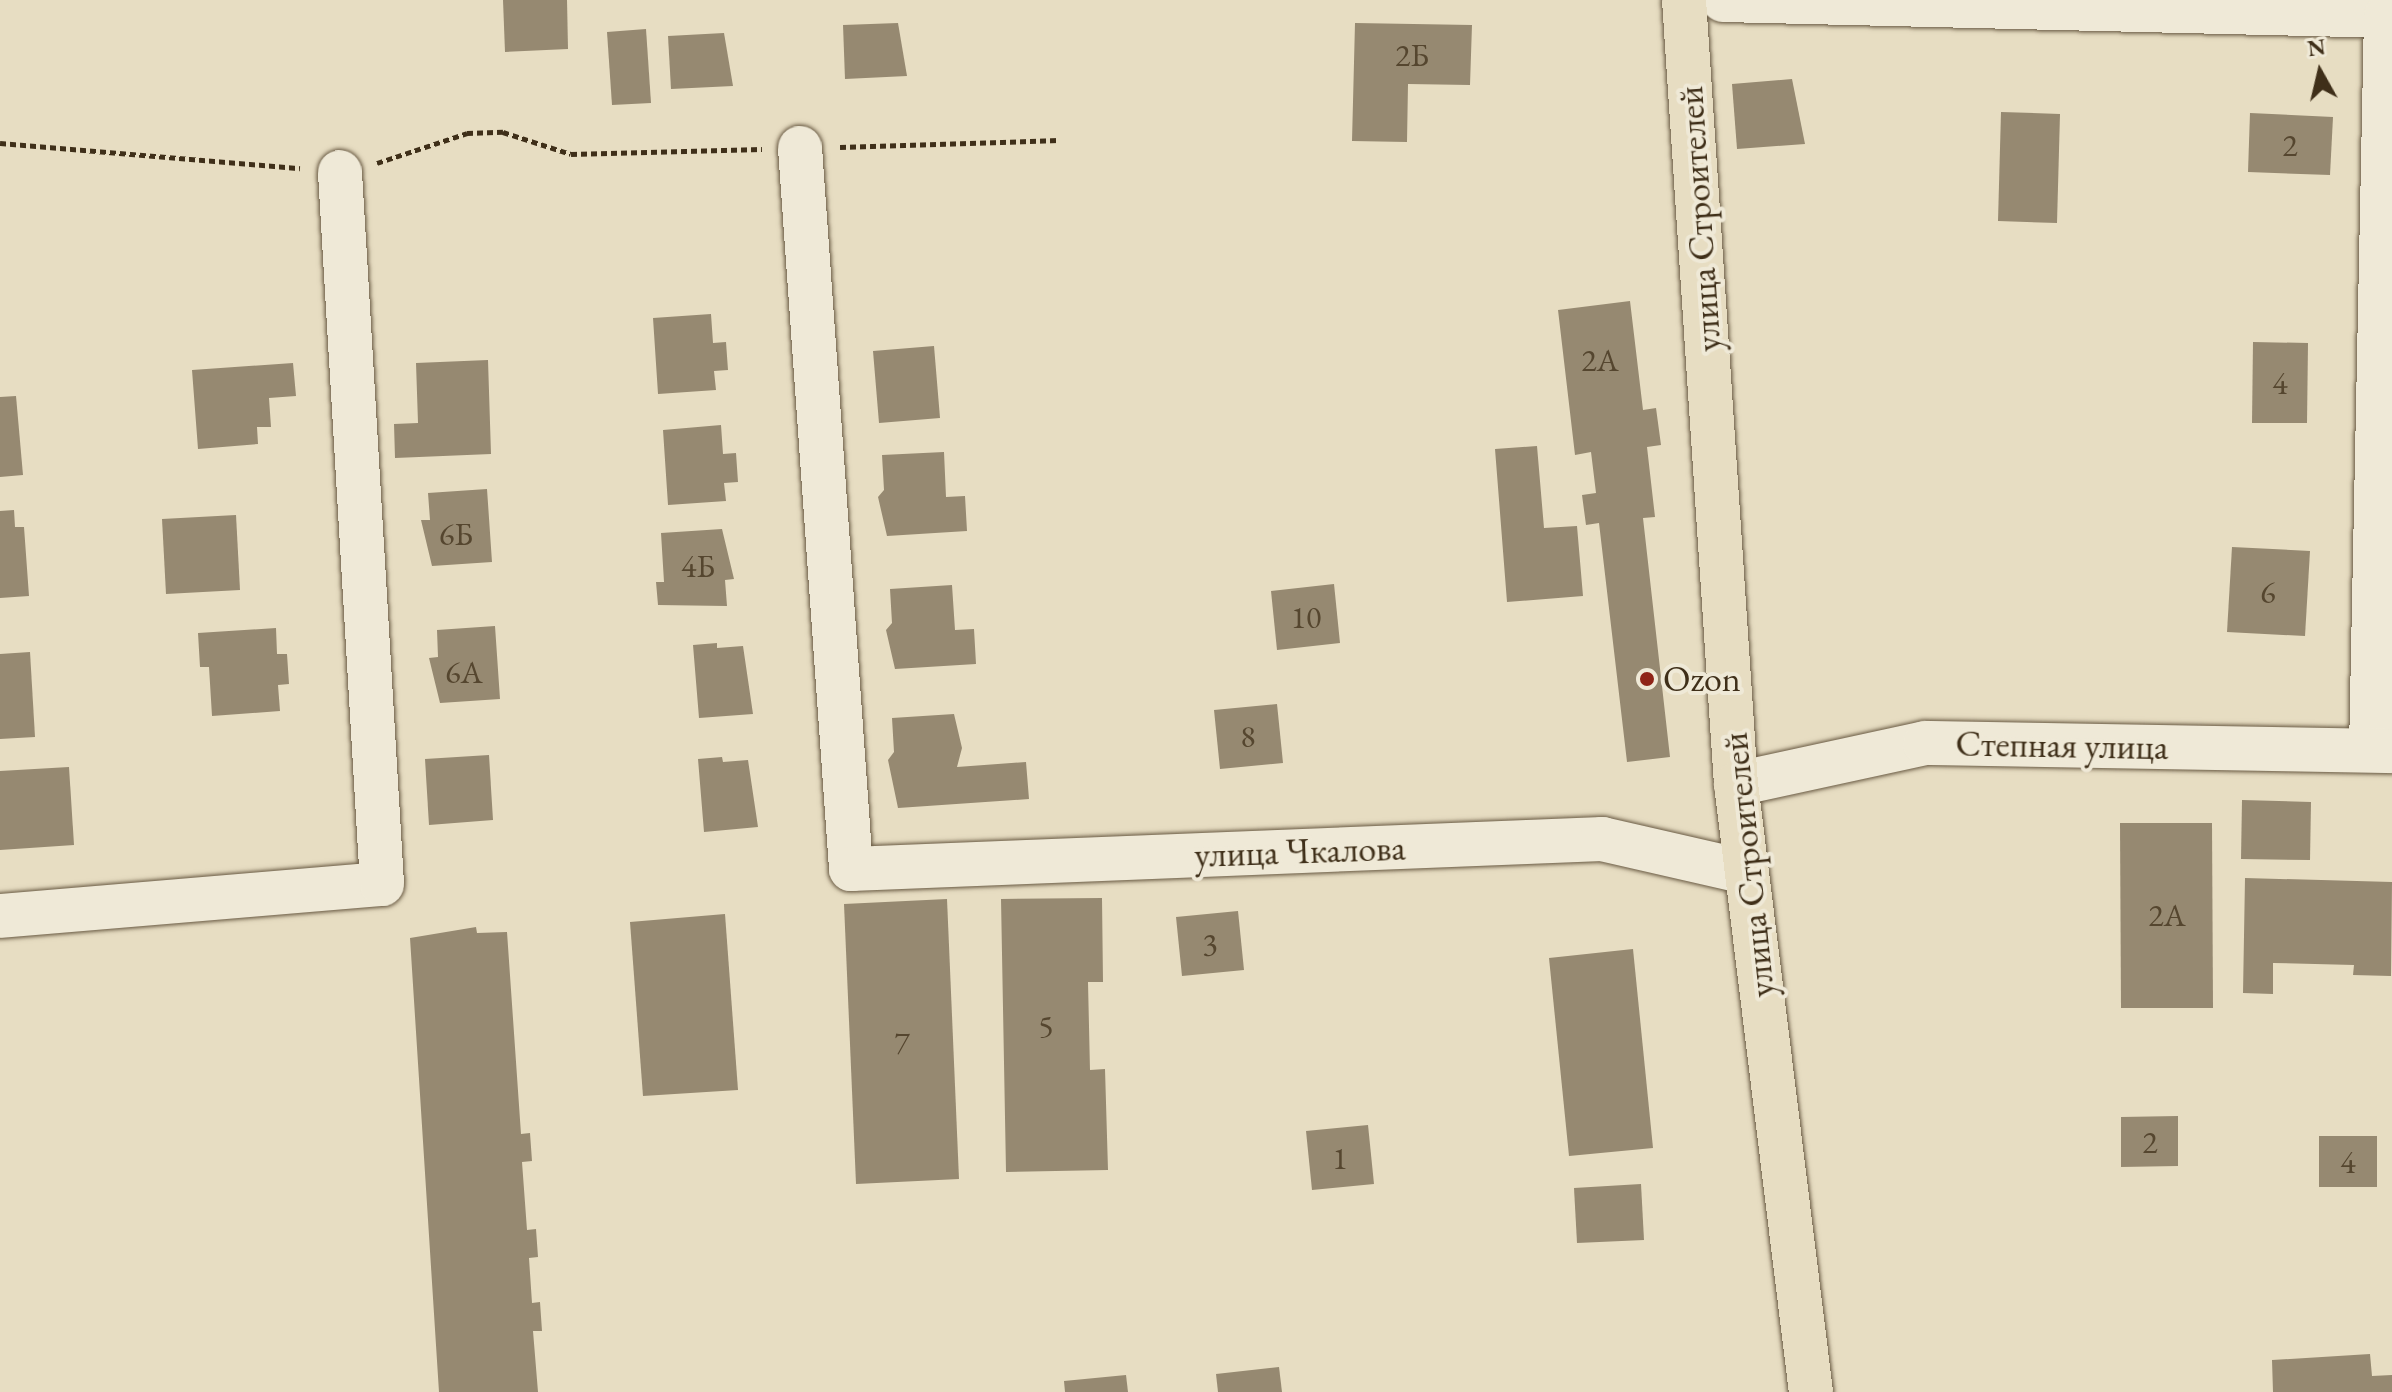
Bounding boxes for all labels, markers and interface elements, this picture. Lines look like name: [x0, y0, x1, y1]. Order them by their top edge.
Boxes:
north arrow: [2280, 32, 2360, 112]
text: N: [2306, 32, 2327, 63]
house number: 2Б: [1395, 36, 1429, 74]
street label: улица Строителей: [1668, 85, 1730, 353]
house number: 2: [2282, 126, 2298, 164]
house number: 2А: [1581, 341, 1619, 379]
house number: 4: [2272, 364, 2288, 402]
house number: 6Б: [439, 515, 473, 553]
house number: 4Б: [681, 547, 715, 585]
house number: 6: [2260, 573, 2276, 611]
house number: 10: [1291, 598, 1321, 636]
house number: 6А: [445, 653, 483, 691]
place label: Ozon: [1663, 657, 1741, 701]
marker: Ozon: [1638, 670, 1656, 688]
house number: 8: [1240, 717, 1256, 755]
street label: Степная улица: [1955, 722, 2169, 768]
street label: улица Строителей: [1713, 730, 1783, 1000]
street label: улица Чкалова: [1194, 826, 1406, 876]
house number: 2А: [2148, 896, 2186, 934]
house number: 3: [1202, 925, 1218, 963]
house number: 5: [1038, 1007, 1054, 1045]
house number: 7: [894, 1023, 910, 1061]
house number: 2: [2142, 1123, 2158, 1161]
house number: 1: [1332, 1139, 1348, 1177]
house number: 4: [2340, 1143, 2356, 1181]

